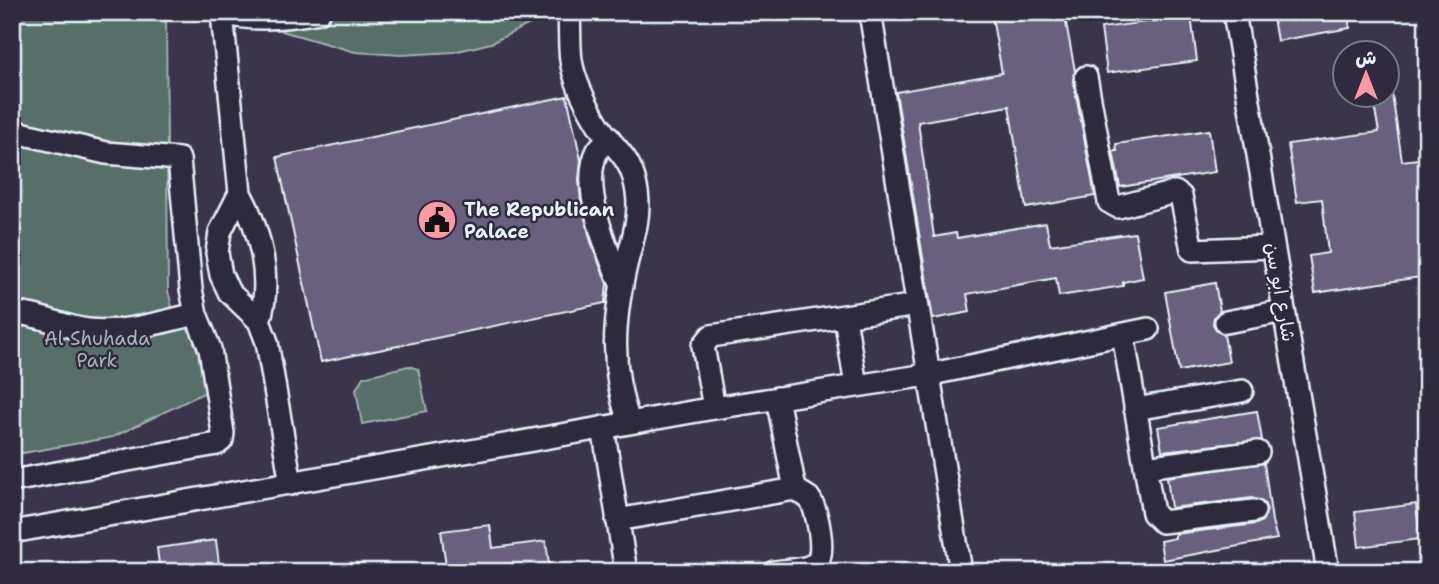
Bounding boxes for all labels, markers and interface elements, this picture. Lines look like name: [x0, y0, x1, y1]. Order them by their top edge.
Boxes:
north arrow: [1330, 38, 1400, 108]
text: ش: [1356, 45, 1377, 70]
place label: The Republican Palace: [464, 197, 615, 244]
public building icon: The Republican Palace: [416, 199, 458, 241]
street label: شارع ابو سن: [1259, 241, 1302, 344]
park label: Al Shuhada Park: [44, 326, 150, 373]

